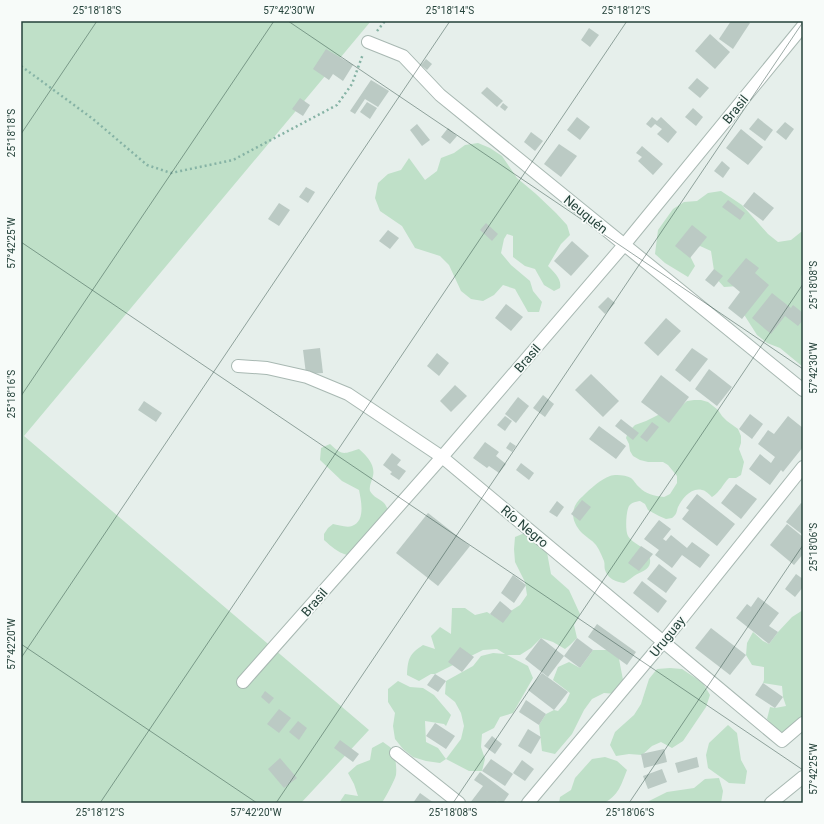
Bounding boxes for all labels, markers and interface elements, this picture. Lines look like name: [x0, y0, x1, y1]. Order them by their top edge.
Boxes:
text: 25°18'18"S: [73, 5, 121, 16]
text: 57°42'30"W: [263, 5, 315, 16]
text: 25°18'14"S: [426, 5, 474, 16]
text: 25°18'12"S: [602, 5, 650, 16]
street label: Brasil: [719, 92, 751, 127]
text: 25°18'18"S: [6, 109, 17, 157]
street label: Neuquén: [561, 192, 611, 237]
text: 57°42'25"W: [6, 217, 17, 269]
text: 25°18'08"S: [808, 261, 819, 309]
street label: Brasil: [511, 341, 544, 375]
text: 57°42'30"W: [808, 342, 819, 394]
text: 25°18'16"S: [6, 370, 17, 418]
street label: Río Negro: [498, 502, 551, 550]
text: 25°18'06"S: [808, 523, 819, 571]
street label: Brasil: [298, 585, 331, 619]
street label: Uruguay: [647, 613, 688, 660]
text: 57°42'20"W: [6, 618, 17, 670]
text: 57°42'25"W: [808, 743, 819, 795]
text: 25°18'12"S: [76, 807, 124, 818]
text: 57°42'20"W: [230, 807, 282, 818]
text: 25°18'08"S: [429, 807, 477, 818]
text: 25°18'06"S: [606, 807, 654, 818]

